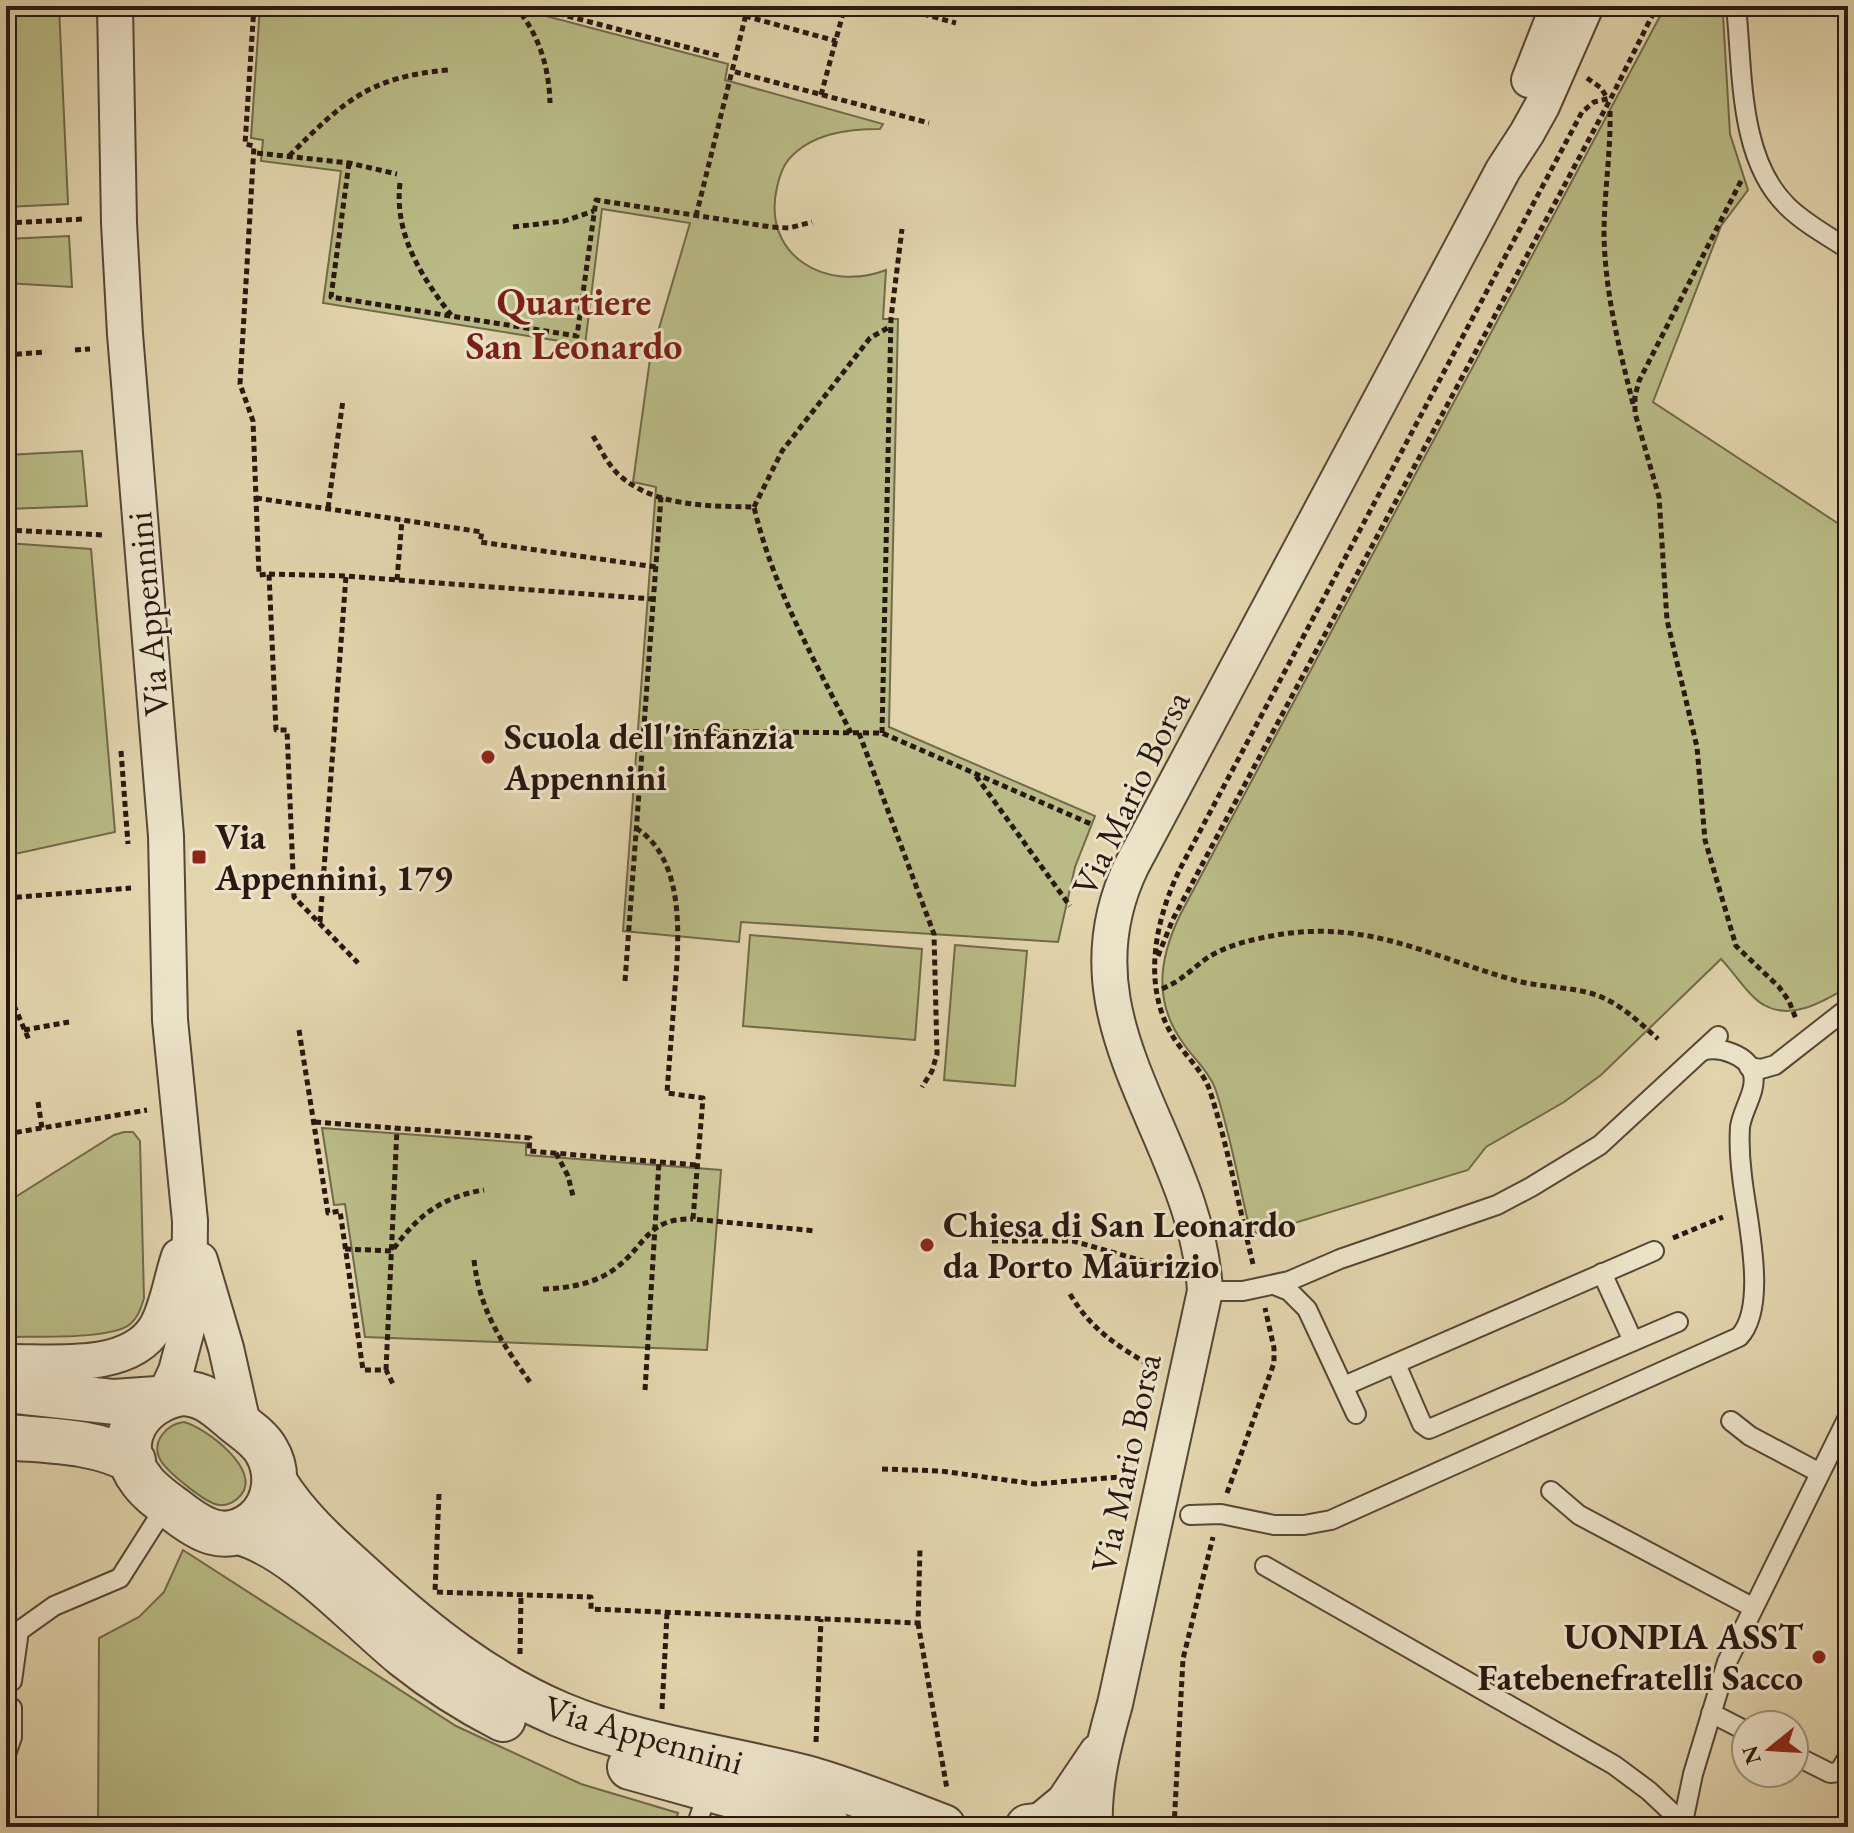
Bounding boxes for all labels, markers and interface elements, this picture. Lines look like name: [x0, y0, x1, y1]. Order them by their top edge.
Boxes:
district label: Quartiere San Leonardo: [466, 277, 682, 370]
street label: Via Appennini: [115, 510, 180, 718]
street label: Via Mario Borsa: [1060, 682, 1201, 904]
place label: Scuola dell'infanzia Appennini: [503, 713, 794, 801]
marker: Scuola dell'infanzia Appennini: [479, 748, 497, 766]
place label: Via Appennini, 179: [214, 813, 453, 901]
marker: Via Appennini, 179: [190, 848, 208, 866]
place label: Chiesa di San Leonardo da Porto Maurizio: [943, 1201, 1296, 1289]
marker: Chiesa di San Leonardo da Porto Maurizio: [918, 1236, 936, 1254]
street label: Via Mario Borsa: [1079, 1349, 1172, 1577]
place label: UONPIA ASST Fatebenefratelli Sacco: [1478, 1613, 1804, 1701]
marker: UONPIA ASST Fatebenefratelli Sacco: [1810, 1648, 1828, 1666]
street label: Via Appennini: [539, 1684, 749, 1785]
north arrow: [1730, 1709, 1810, 1789]
text: N: [1735, 1742, 1768, 1768]

